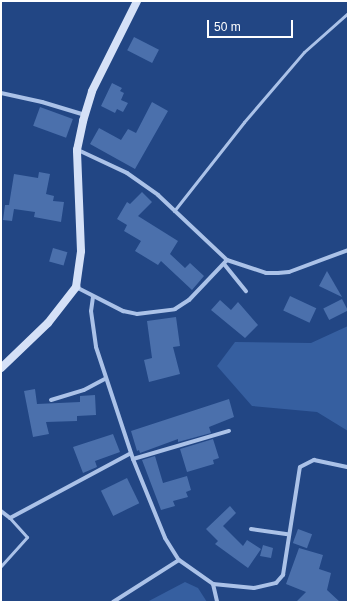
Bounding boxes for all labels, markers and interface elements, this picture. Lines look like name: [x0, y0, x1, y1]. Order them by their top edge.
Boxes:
scale bar: [209, 12, 295, 38]
text: 50 m: [214, 20, 241, 34]

